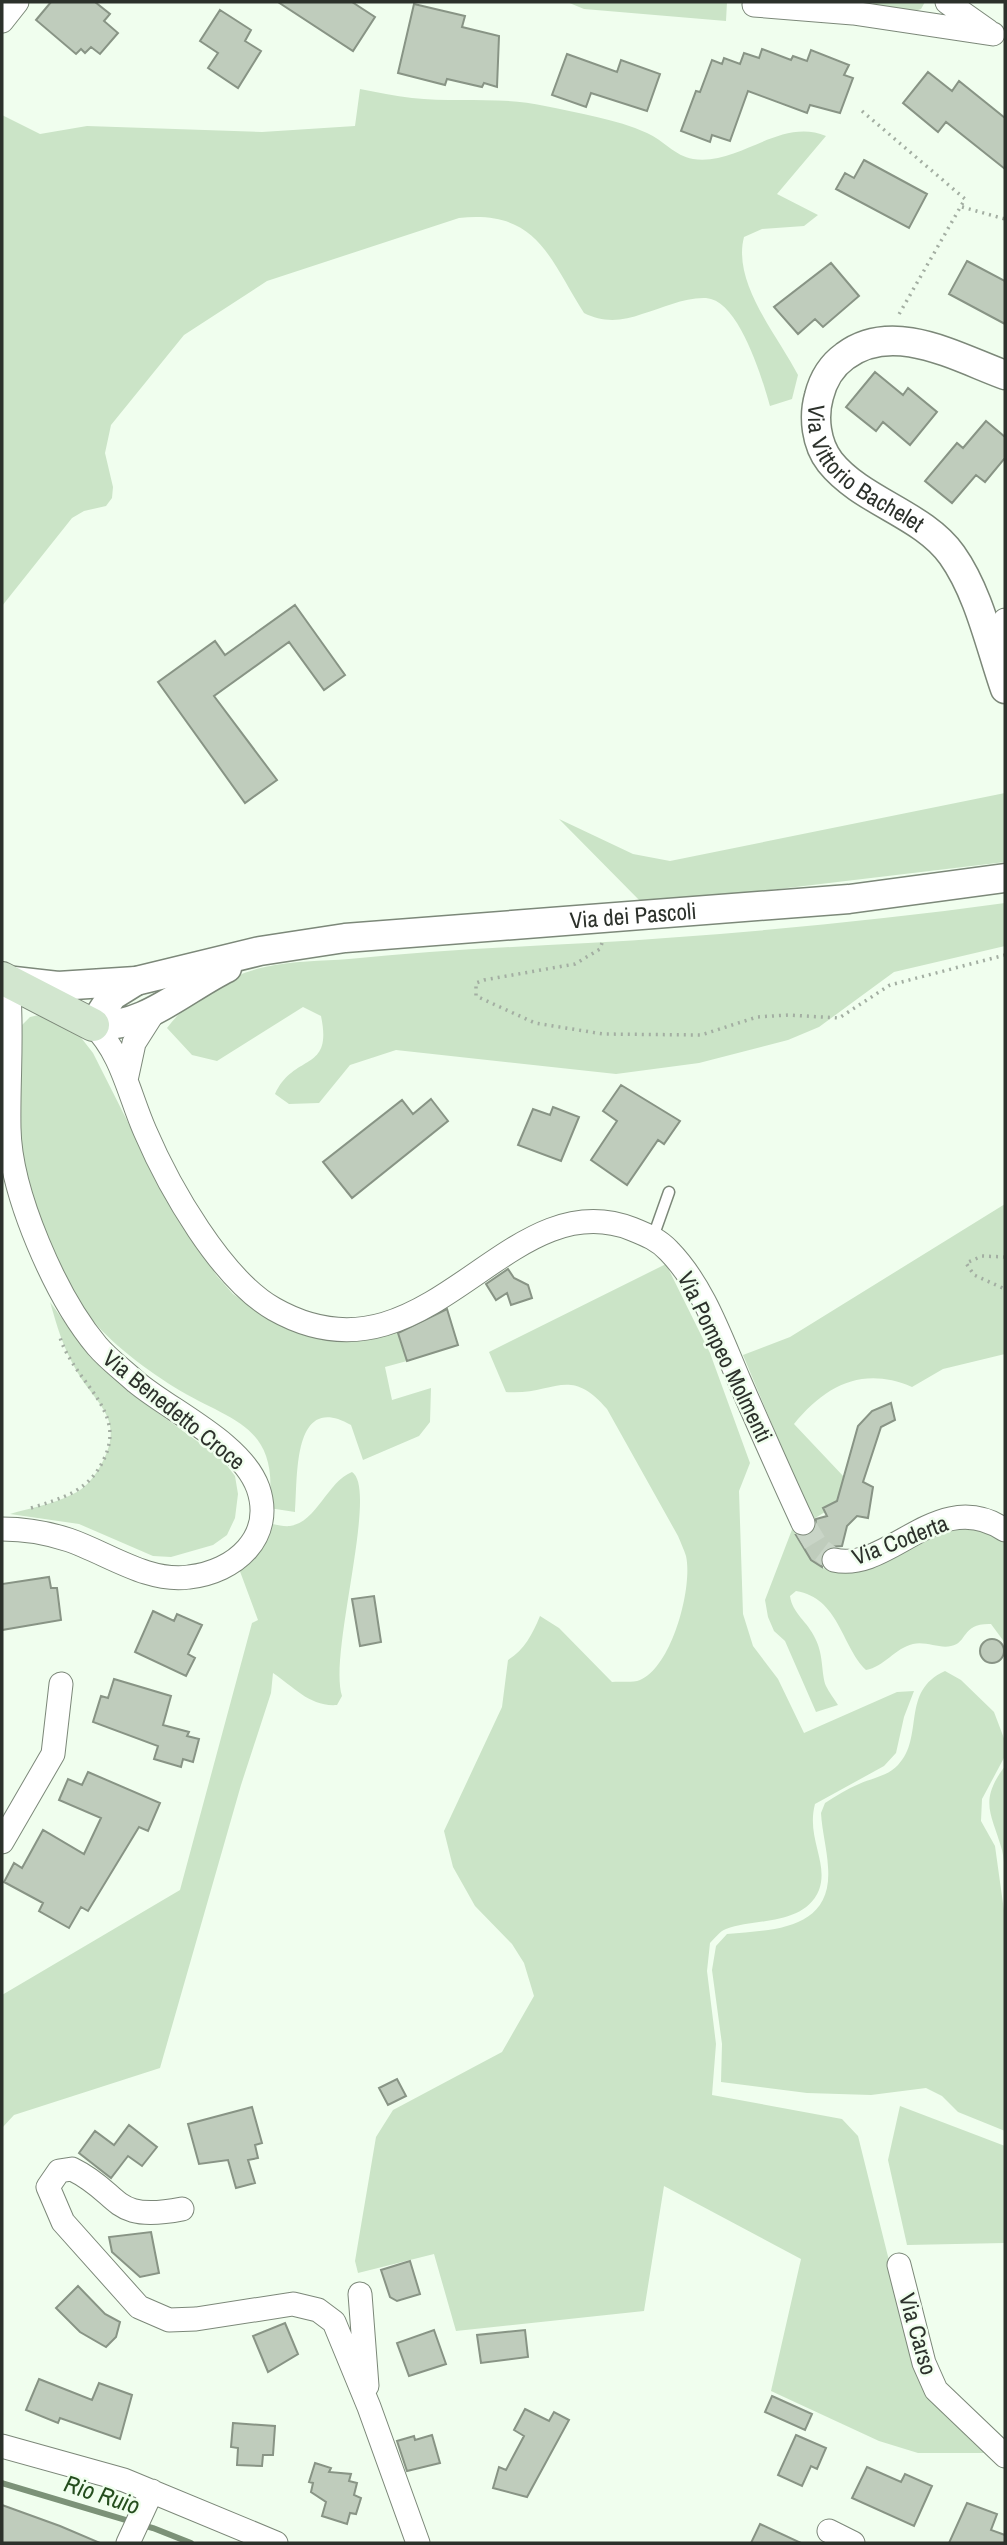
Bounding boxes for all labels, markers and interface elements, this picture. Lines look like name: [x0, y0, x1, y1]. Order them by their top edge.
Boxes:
street label: Via Vittorio Bachelet: [801, 404, 931, 539]
street label: Via dei Pascoli: [569, 895, 697, 936]
street label: Via Pompeo Molmenti: [671, 1266, 780, 1447]
street label: Via Benedetto Croce: [97, 1343, 252, 1477]
street label: Via Coderta: [847, 1507, 953, 1572]
street label: Via Carso: [892, 2289, 945, 2378]
water label: Rio Ruio: [60, 2467, 144, 2521]

